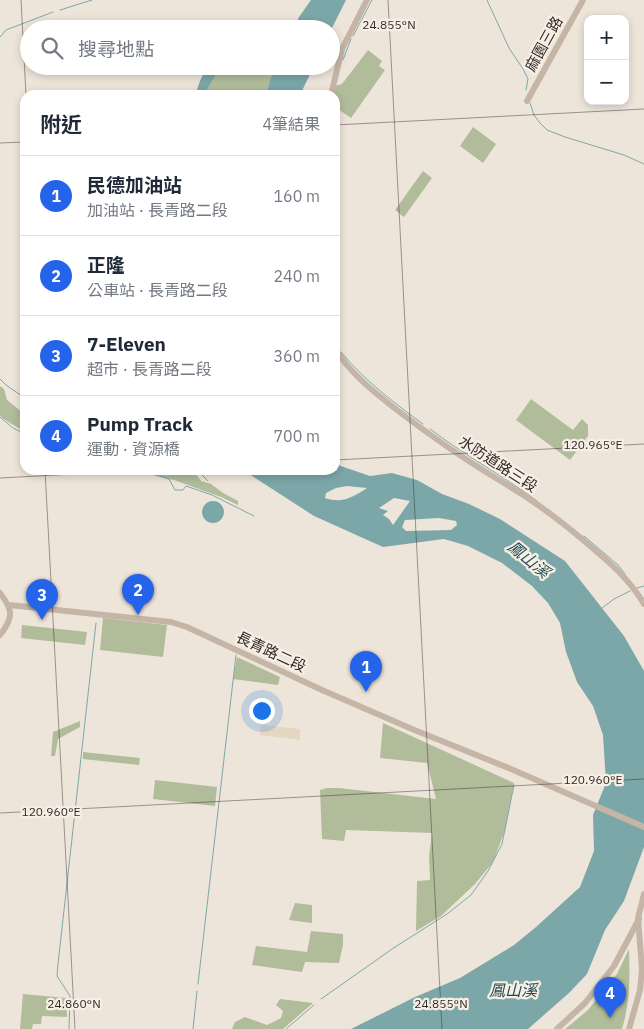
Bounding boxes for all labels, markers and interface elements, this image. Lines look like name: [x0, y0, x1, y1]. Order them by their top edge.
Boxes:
street label: 麻園三路: [521, 13, 566, 75]
map controls: [584, 15, 629, 105]
button: +: [584, 15, 629, 60]
text: 24.855°N: [362, 17, 416, 32]
search box: [20, 20, 340, 75]
icon: search: [38, 34, 66, 62]
text: 搜尋地點: [78, 37, 154, 61]
button: −: [584, 60, 629, 105]
text: 附近: [40, 110, 82, 138]
text: 4筆結果: [262, 114, 320, 134]
text: 民德加油站: [87, 173, 182, 197]
text: 1: [51, 186, 61, 206]
text: 160 m: [273, 186, 320, 206]
text: 加油站 · 長青路二段: [87, 200, 228, 220]
text: 正隆: [87, 253, 125, 277]
text: 2: [51, 266, 61, 286]
text: 240 m: [273, 266, 320, 286]
text: 公車站 · 長青路二段: [87, 280, 228, 300]
text: 7-Eleven: [87, 332, 166, 356]
text: 3: [51, 346, 61, 366]
text: 360 m: [273, 346, 320, 366]
text: 超市 · 長青路二段: [87, 359, 212, 379]
text: Pump Track: [87, 412, 193, 436]
text: 4: [51, 426, 61, 446]
text: 700 m: [273, 426, 320, 446]
street label: 水防道路三段: [455, 431, 541, 496]
text: 120.965°E: [563, 437, 623, 452]
text: 運動 · 資源橋: [87, 439, 180, 459]
water label: 鳳山溪: [504, 536, 555, 583]
pin: 2: [122, 574, 154, 615]
pin: 3: [26, 579, 58, 620]
street label: 長青路二段: [233, 627, 309, 676]
pin: 1: [350, 651, 382, 692]
your location: [249, 698, 275, 724]
text: 120.960°E: [563, 772, 623, 787]
text: 120.960°E: [21, 804, 81, 819]
pin: 4: [594, 977, 626, 1018]
water label: 鳳山溪: [489, 980, 539, 1000]
text: 24.860°N: [47, 996, 101, 1011]
text: 24.855°N: [414, 996, 468, 1011]

